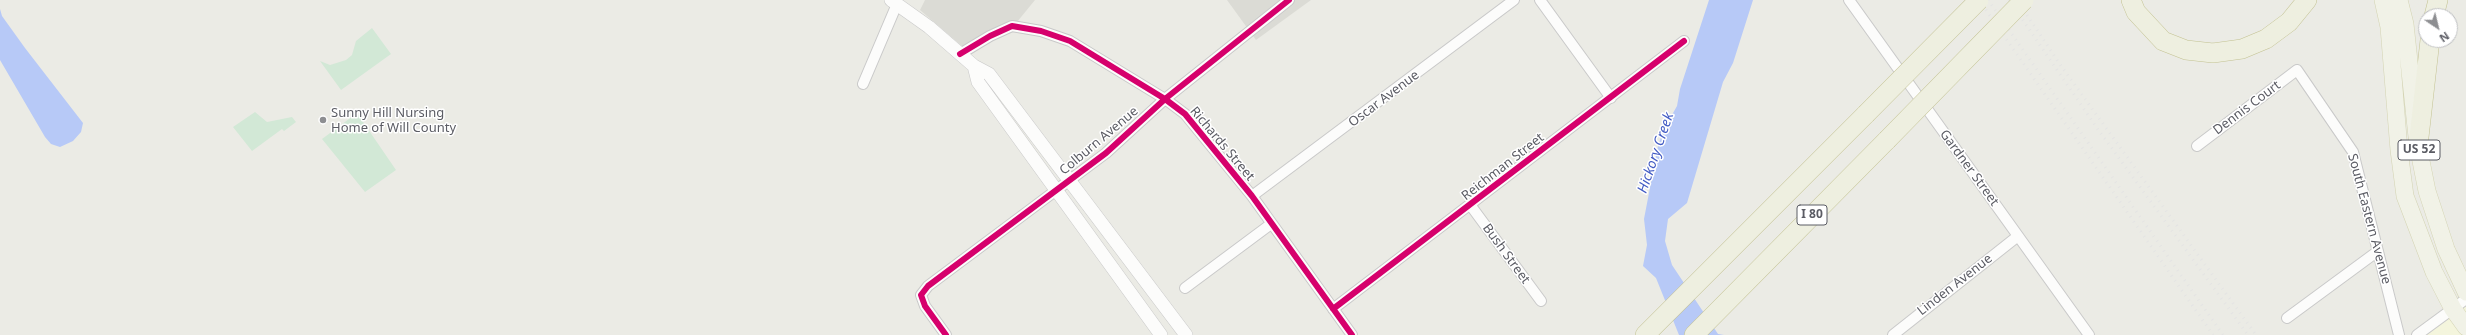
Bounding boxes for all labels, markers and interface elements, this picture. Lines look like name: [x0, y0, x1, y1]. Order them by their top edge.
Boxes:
north arrow: [2418, 8, 2458, 48]
text: N: [2437, 29, 2453, 46]
street label: Oscar Avenue: [1346, 67, 1422, 131]
street label: Dennis Court: [2210, 78, 2284, 138]
street label: Colburn Avenue: [1056, 104, 1142, 178]
street label: Richards Street: [1186, 104, 1258, 184]
place label: Sunny Hill Nursing Home of Will County: [331, 105, 456, 136]
water label: Hickory Creek: [1634, 110, 1678, 196]
marker: Sunny Hill Nursing Home of Will County: [318, 115, 328, 125]
street label: Gardner Street: [1936, 127, 2002, 209]
street label: Reichman Street: [1459, 130, 1547, 204]
road number: US 52: [2398, 140, 2440, 160]
street label: South Eastern Avenue: [2344, 152, 2394, 286]
road number: I 80: [1797, 205, 1827, 225]
street label: Bush Street: [1479, 221, 1533, 287]
street label: Linden Avenue: [1915, 251, 1995, 319]

